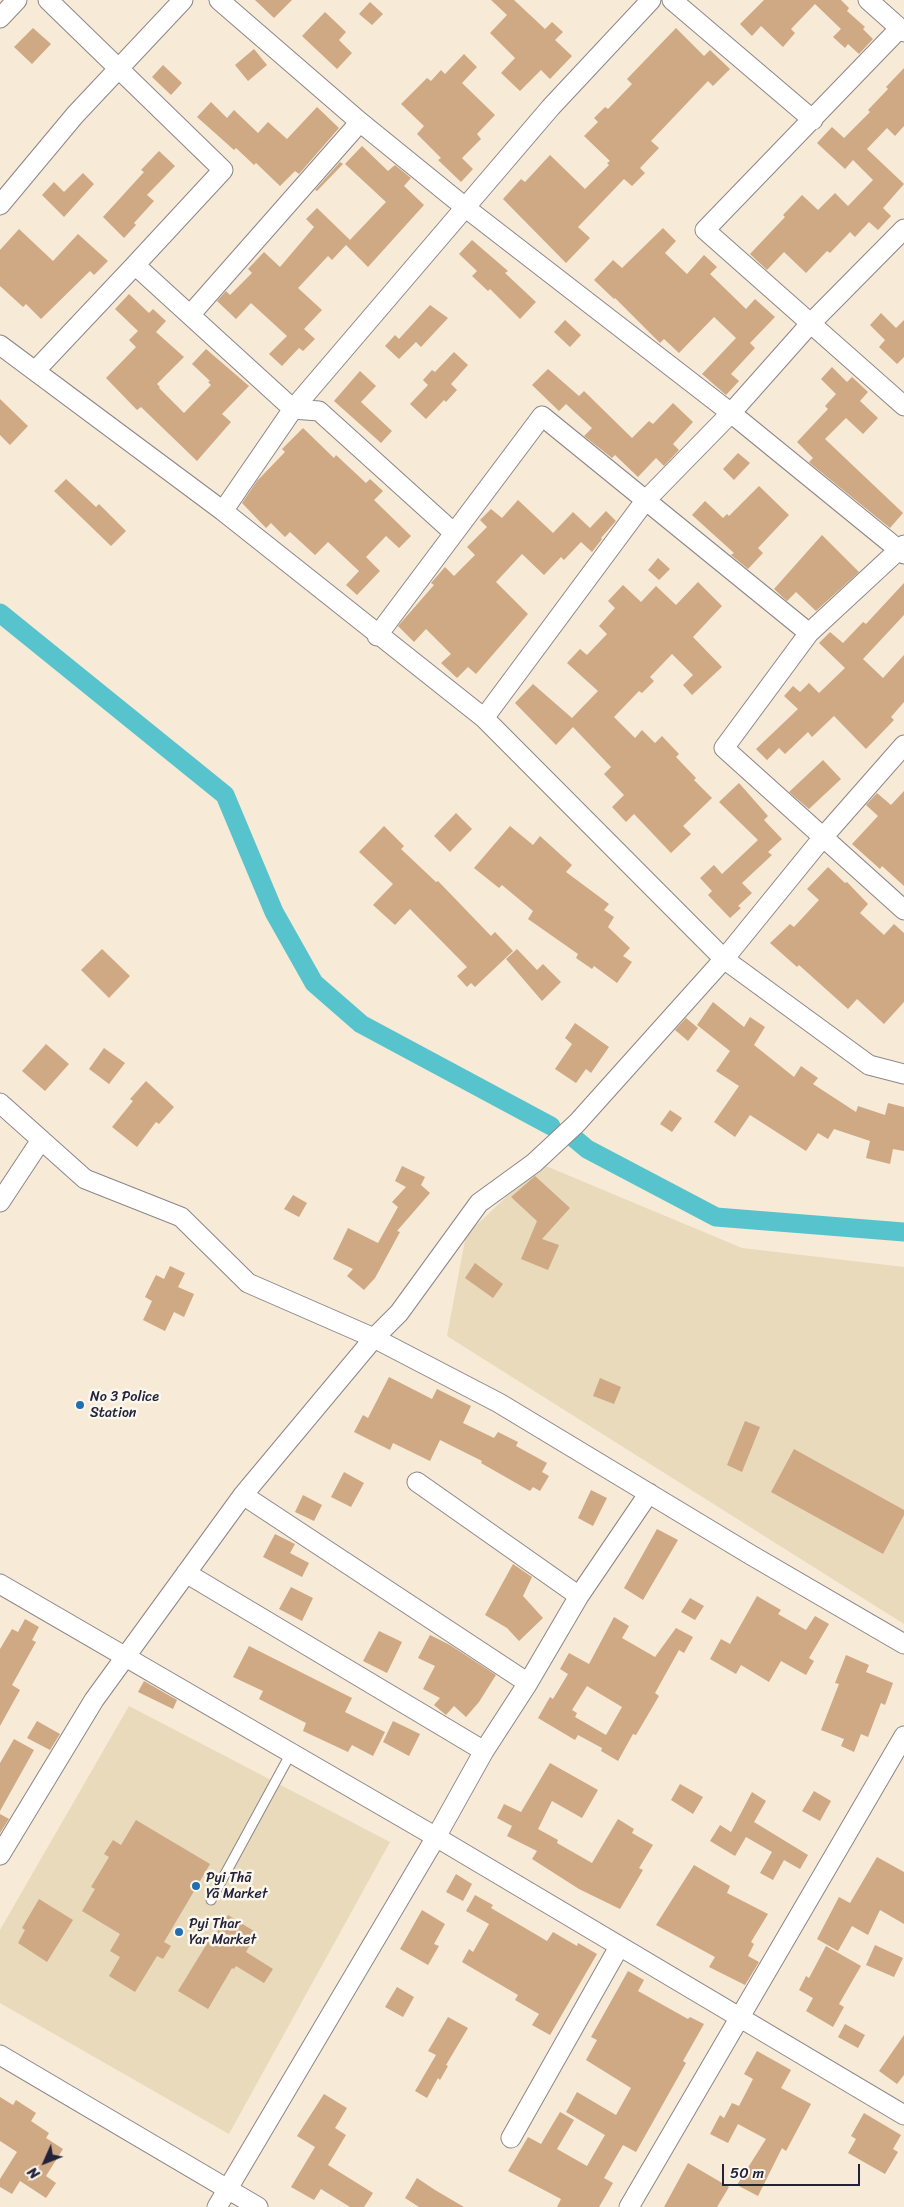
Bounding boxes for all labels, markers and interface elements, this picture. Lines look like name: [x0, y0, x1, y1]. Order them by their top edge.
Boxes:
place label: No 3 Police Station: [90, 1389, 159, 1421]
marker: No 3 Police Station: [74, 1399, 86, 1411]
place label: Pyi Thā Yā Market: [206, 1870, 267, 1902]
marker: Pyi Thā Yā Market: [190, 1880, 202, 1892]
place label: Pyi Thar Yar Market: [189, 1916, 256, 1948]
marker: Pyi Thar Yar Market: [173, 1926, 185, 1938]
north arrow: [20, 2137, 70, 2187]
scale bar: [724, 2154, 862, 2186]
text: 50 m: [730, 2160, 764, 2186]
text: N: [21, 2161, 46, 2185]

